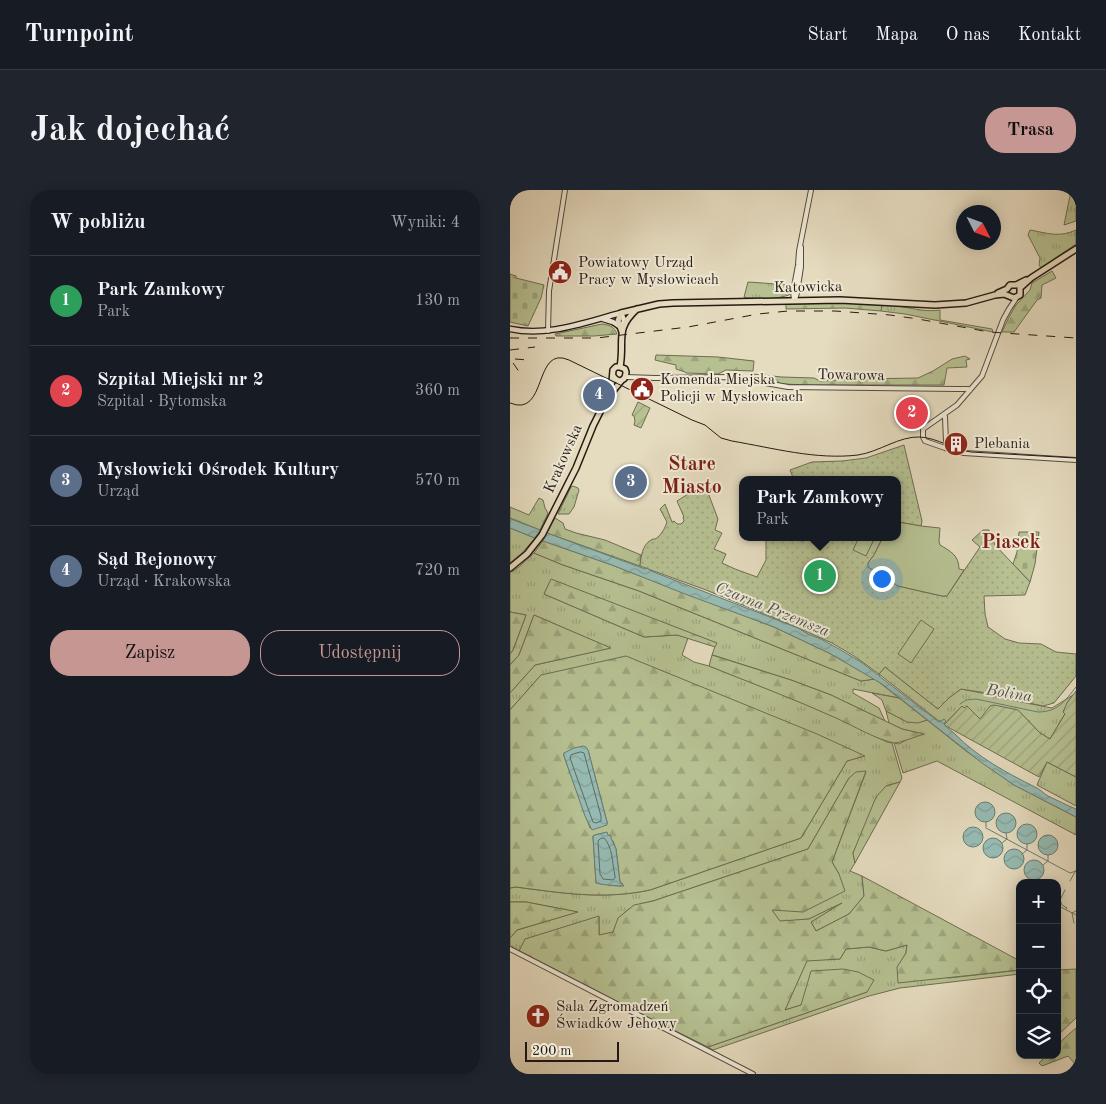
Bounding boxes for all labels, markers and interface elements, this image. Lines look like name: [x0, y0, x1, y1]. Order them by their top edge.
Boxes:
text: Turnpoint: [25, 23, 133, 47]
text: Start: [808, 26, 848, 44]
text: Mapa: [876, 26, 918, 44]
text: O nas: [946, 26, 990, 44]
text: Kontakt: [1018, 26, 1081, 44]
button: Trasa: [985, 107, 1076, 153]
text: Jak dojechać: [30, 113, 230, 148]
north arrow: [956, 205, 1001, 250]
text: W pobliżu: [50, 212, 145, 233]
text: Wyniki: 4: [391, 215, 460, 231]
place label: Powiatowy Urząd Pracy w Mysłowicach: [578, 256, 719, 288]
public building icon: Powiatowy Urząd Pracy w Mysłowicach: [547, 259, 573, 285]
street label: Katowicka: [774, 280, 843, 296]
text: Park Zamkowy: [97, 281, 225, 300]
text: 1: [61, 293, 71, 309]
text: 130 m: [415, 293, 460, 309]
text: Park: [97, 304, 130, 320]
street label: Towarowa: [817, 368, 885, 384]
text: Szpital Miejski nr 2: [97, 371, 264, 390]
place label: Komenda Miejska Policji w Mysłowicach: [660, 373, 803, 405]
pin: 4: [583, 376, 615, 414]
public building icon: Komenda Miejska Policji w Mysłowicach: [629, 376, 655, 402]
text: 2: [61, 383, 71, 399]
text: 360 m: [415, 383, 460, 399]
text: Szpital · Bytomska: [97, 394, 227, 410]
pin: 2: [896, 394, 928, 432]
street label: Krakowska: [542, 422, 586, 496]
building icon: Plebania: [943, 431, 969, 457]
place label: Plebania: [974, 437, 1030, 452]
district label: Stare Miasto: [662, 455, 722, 498]
text: Mysłowicki Ośrodek Kultury: [97, 461, 339, 480]
pin: 3: [615, 463, 647, 501]
text: 3: [61, 473, 71, 489]
text: 570 m: [415, 473, 460, 489]
popup: [739, 476, 901, 541]
text: Urząd: [97, 484, 139, 500]
text: Park Zamkowy: [756, 489, 884, 508]
text: Park: [756, 512, 789, 528]
district label: Piasek: [981, 533, 1041, 553]
text: Sąd Rejonowy: [97, 551, 217, 570]
pin: 1: [804, 557, 836, 595]
text: 4: [61, 563, 71, 579]
text: 720 m: [415, 563, 460, 579]
your location: [869, 566, 895, 592]
text: Urząd · Krakowska: [97, 574, 231, 590]
water label: Czarna Przemsza: [713, 580, 832, 640]
button: Zapisz: [50, 630, 250, 676]
button: Udostępnij: [260, 630, 460, 676]
water label: Bolina: [984, 682, 1033, 706]
map controls: [1016, 879, 1061, 1059]
button: +: [1016, 879, 1061, 924]
button: −: [1016, 924, 1061, 969]
button: locate: [1016, 969, 1061, 1014]
place label: Sala Zgromadzeń Świadków Jehowy: [556, 1000, 677, 1032]
church icon: Sala Zgromadzeń Świadków Jehowy: [525, 1003, 551, 1029]
button: layers: [1016, 1014, 1061, 1059]
scale bar: [525, 1039, 619, 1062]
text: 200 m: [532, 1044, 571, 1058]

